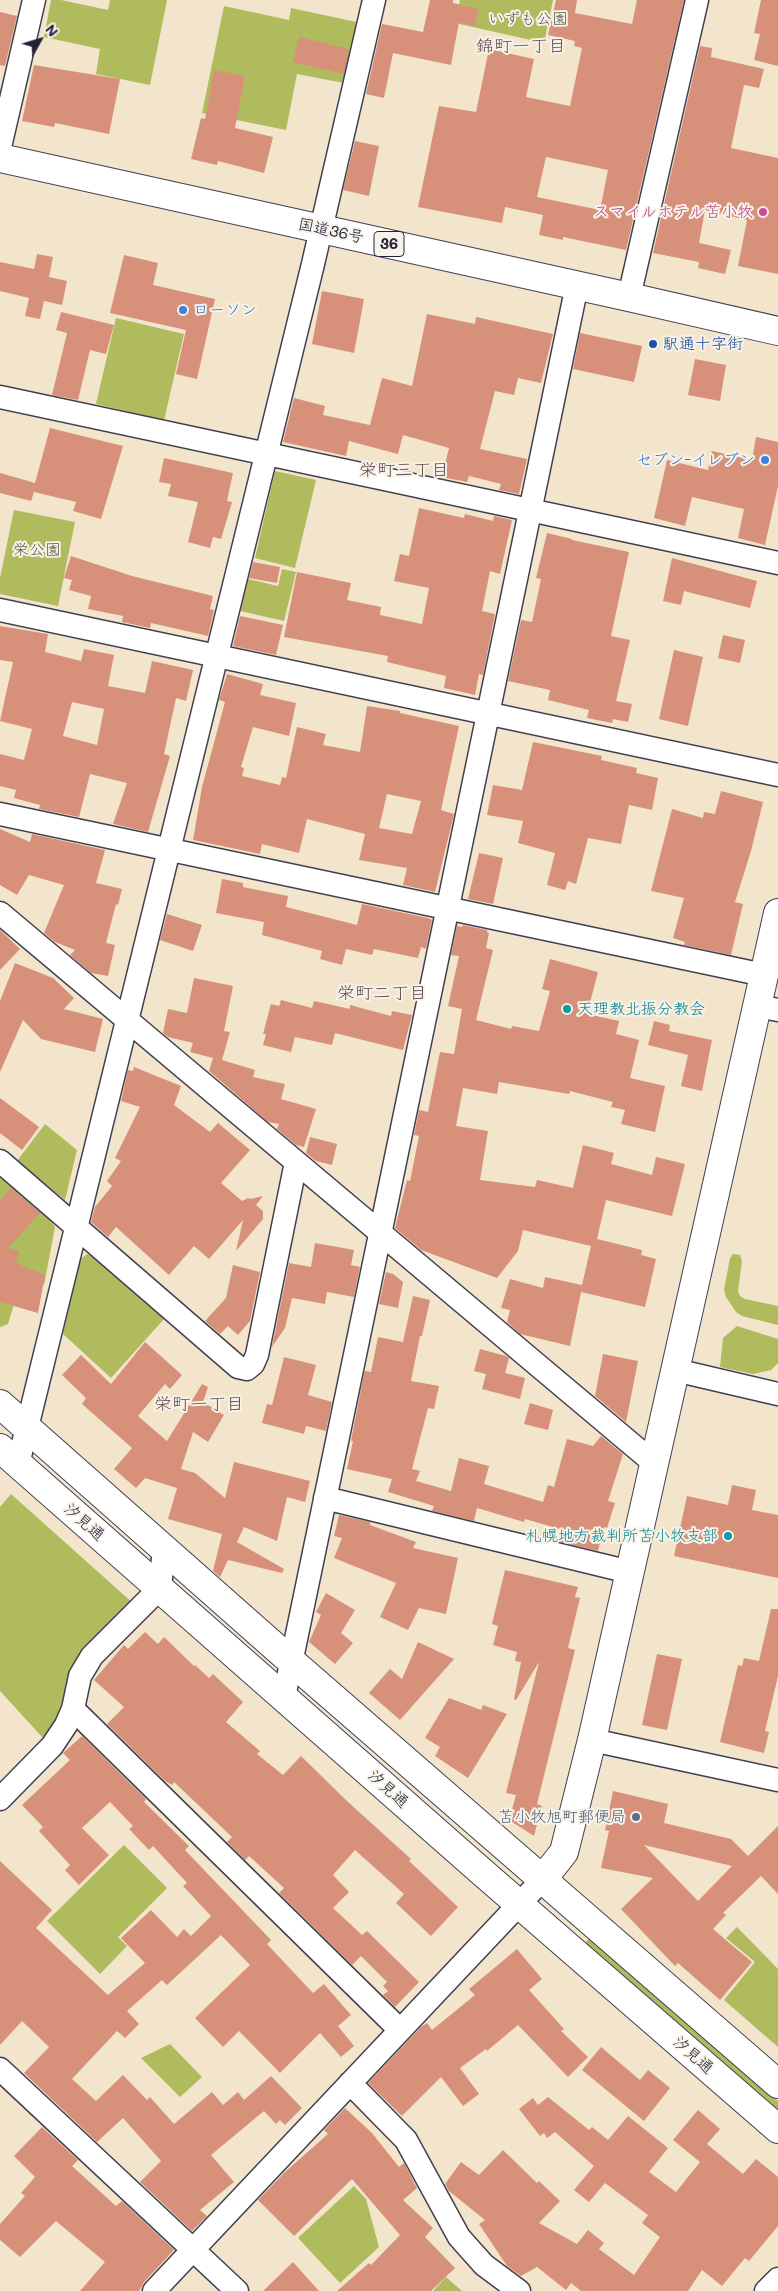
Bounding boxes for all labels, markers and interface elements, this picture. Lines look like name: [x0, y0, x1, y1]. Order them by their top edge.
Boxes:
park label: いずも公園: [488, 9, 568, 29]
north arrow: [15, 15, 65, 65]
text: N: [41, 20, 63, 40]
district label: 錦町一丁目: [476, 35, 566, 57]
place label: スマイルホテル苫小牧: [593, 202, 753, 222]
marker: スマイルホテル苫小牧: [757, 206, 769, 218]
street label: 国道36号: [296, 215, 366, 247]
road number: 36: [374, 232, 404, 256]
place label: ローソン: [193, 300, 257, 320]
marker: ローソン: [177, 304, 189, 316]
place label: 駅通十字街: [663, 334, 743, 354]
marker: 駅通十字街: [647, 338, 659, 350]
place label: セブン-イレブン: [636, 450, 755, 470]
marker: セブン-イレブン: [759, 454, 771, 466]
district label: 栄町三丁目: [359, 459, 449, 481]
park label: 栄公園: [13, 540, 61, 560]
district label: 栄町二丁目: [337, 982, 427, 1004]
place label: 天理教北振分教会: [577, 999, 705, 1019]
marker: 天理教北振分教会: [561, 1003, 573, 1015]
district label: 栄町一丁目: [154, 1393, 244, 1415]
street label: 汐見通: [60, 1499, 108, 1545]
place label: 札幌地方裁判所苫小牧支部: [526, 1526, 718, 1546]
marker: 札幌地方裁判所苫小牧支部: [722, 1530, 734, 1542]
street label: 汐見通: [364, 1766, 412, 1812]
place label: 苫小牧旭町郵便局: [498, 1807, 626, 1827]
marker: 苫小牧旭町郵便局: [630, 1811, 642, 1823]
street label: 汐見通: [669, 2032, 717, 2078]

